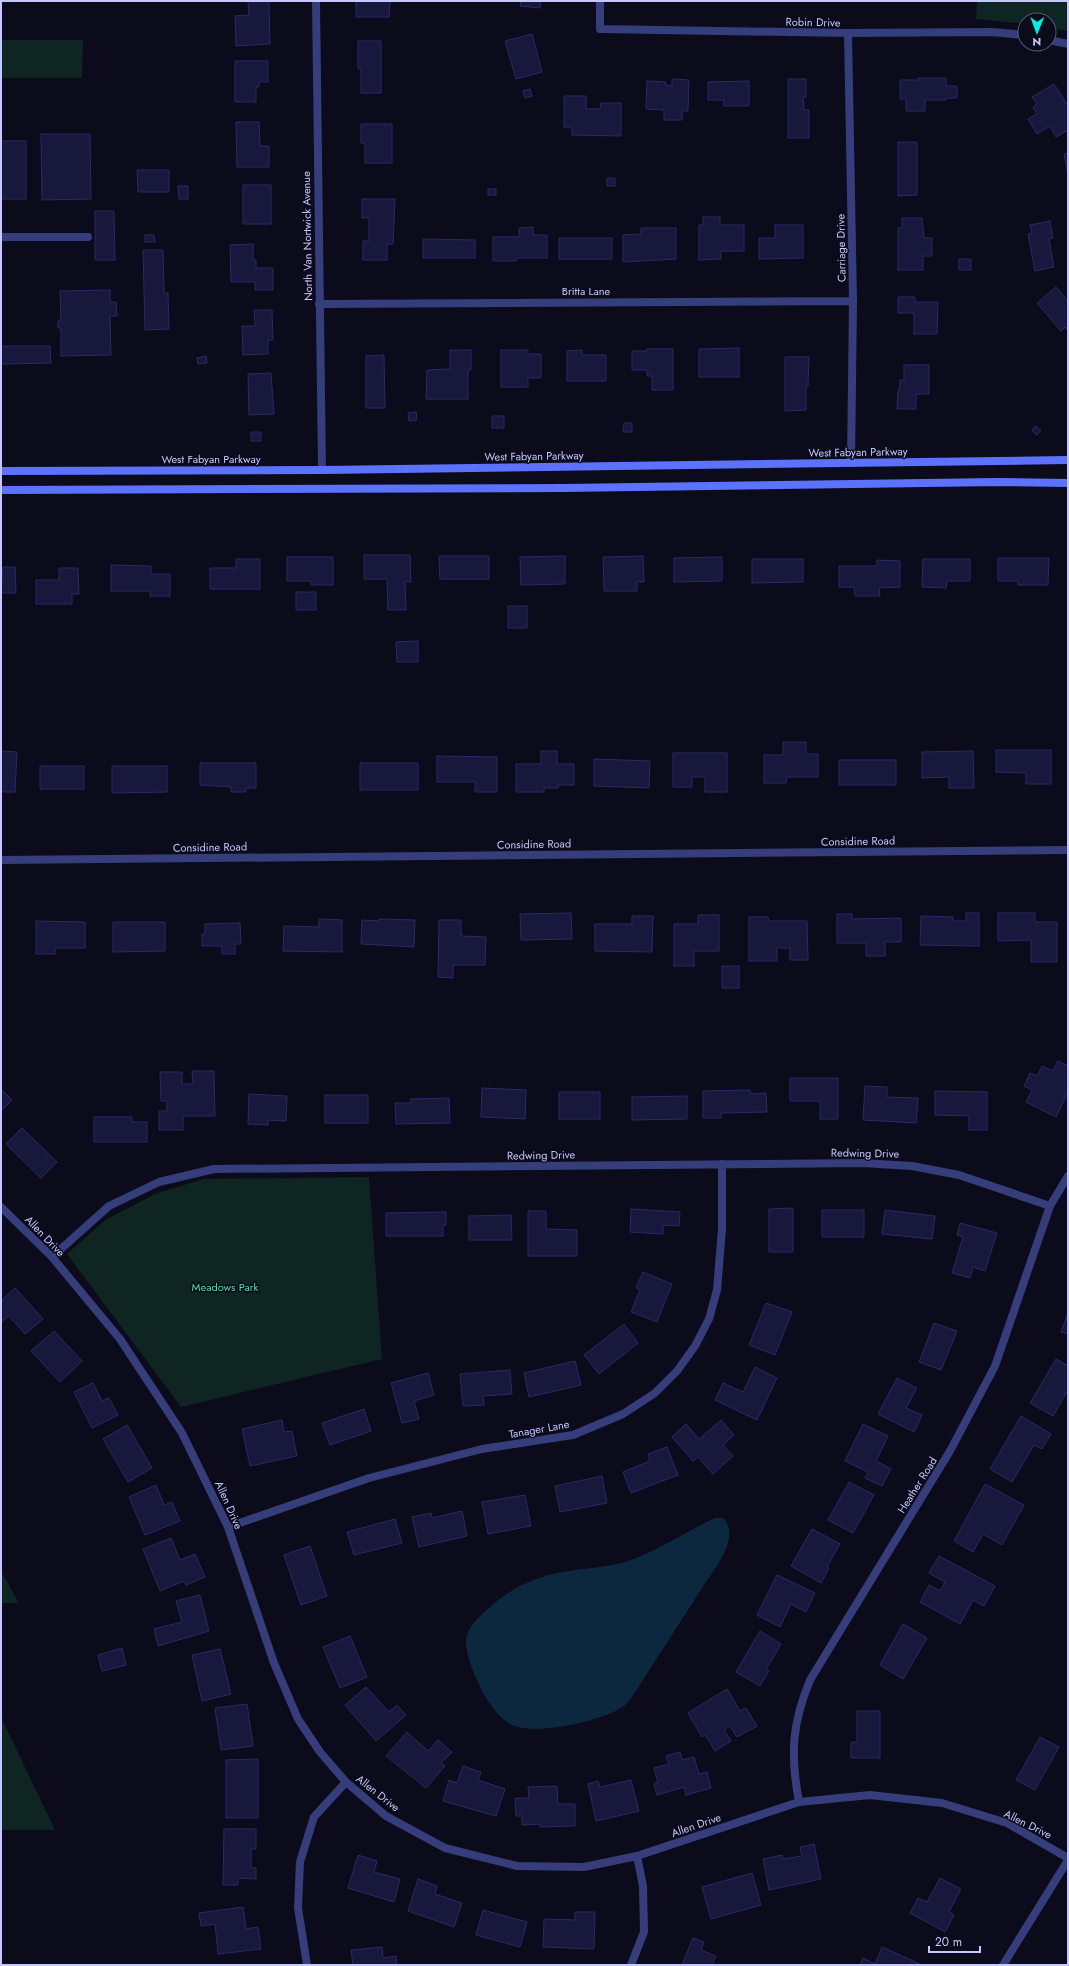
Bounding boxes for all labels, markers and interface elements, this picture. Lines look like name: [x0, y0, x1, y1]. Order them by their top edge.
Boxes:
north arrow: [1017, 12, 1057, 52]
street label: Robin Drive: [785, 14, 841, 30]
text: N: [1032, 34, 1041, 50]
street label: North Van Nortwick Avenue: [298, 171, 316, 301]
street label: Carriage Drive: [832, 213, 850, 282]
street label: Britta Lane: [562, 283, 610, 299]
street label: West Fabyan Parkway: [808, 443, 908, 461]
street label: West Fabyan Parkway: [484, 447, 584, 465]
street label: West Fabyan Parkway: [161, 451, 261, 467]
street label: Considine Road: [821, 832, 895, 850]
street label: Considine Road: [497, 835, 571, 853]
street label: Considine Road: [173, 838, 247, 856]
street label: Redwing Drive: [831, 1144, 900, 1162]
street label: Redwing Drive: [507, 1146, 576, 1164]
street label: Allen Drive: [21, 1212, 69, 1260]
park label: Meadows Park: [192, 1279, 259, 1295]
street label: Tanager Lane: [508, 1416, 571, 1442]
street label: Heather Road: [893, 1454, 941, 1516]
street label: Allen Drive: [211, 1478, 247, 1532]
street label: Allen Drive: [353, 1771, 403, 1815]
street label: Allen Drive: [1001, 1806, 1055, 1843]
street label: Allen Drive: [669, 1809, 723, 1841]
scale bar: [929, 1928, 980, 1954]
text: 20 m: [935, 1933, 962, 1951]

